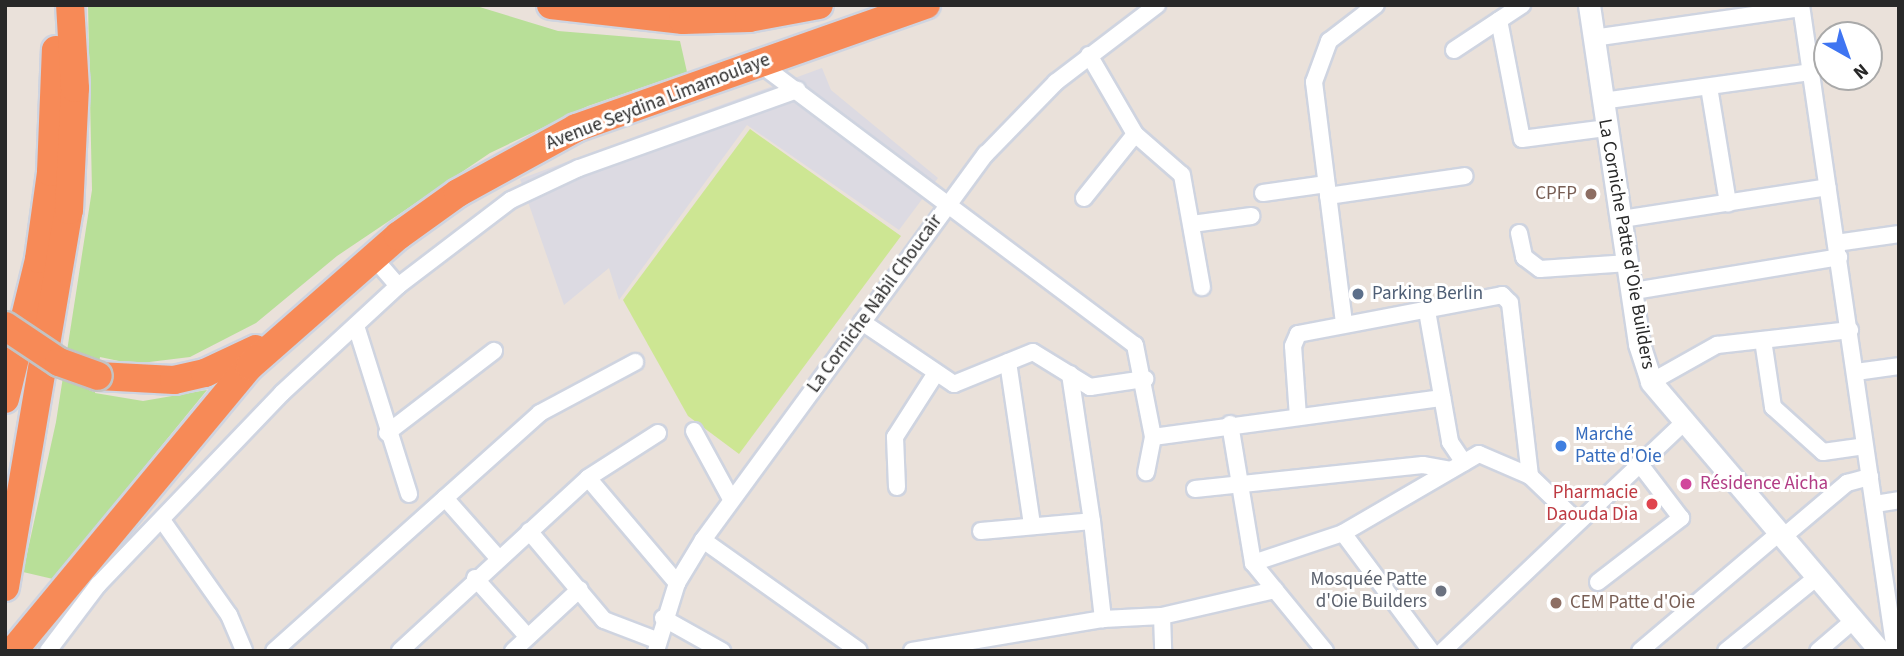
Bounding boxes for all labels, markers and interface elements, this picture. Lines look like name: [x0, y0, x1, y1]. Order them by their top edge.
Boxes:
north arrow: [1813, 21, 1883, 91]
street label: Avenue Seydina Limamoulaye: [543, 49, 773, 155]
text: N: [1847, 57, 1874, 85]
street label: La Corniche Patte d'Oie Builders: [1593, 117, 1659, 371]
place label: CPFP: [1535, 183, 1577, 205]
marker: CPFP: [1583, 186, 1599, 202]
street label: La Corniche Nabil Choucair: [803, 211, 947, 397]
place label: Parking Berlin: [1372, 283, 1483, 305]
marker: Parking Berlin: [1350, 286, 1366, 302]
place label: Marché Patte d'Oie: [1575, 424, 1662, 468]
marker: Marché Patte d'Oie: [1553, 438, 1569, 454]
place label: Résidence Aicha: [1700, 473, 1828, 495]
marker: Résidence Aicha: [1678, 476, 1694, 492]
place label: Pharmacie Daouda Dia: [1546, 482, 1638, 526]
marker: Pharmacie Daouda Dia: [1644, 496, 1660, 512]
place label: Mosquée Patte d'Oie Builders: [1311, 569, 1427, 613]
marker: Mosquée Patte d'Oie Builders: [1433, 583, 1449, 599]
place label: CEM Patte d'Oie: [1570, 592, 1695, 614]
marker: CEM Patte d'Oie: [1548, 595, 1564, 611]

